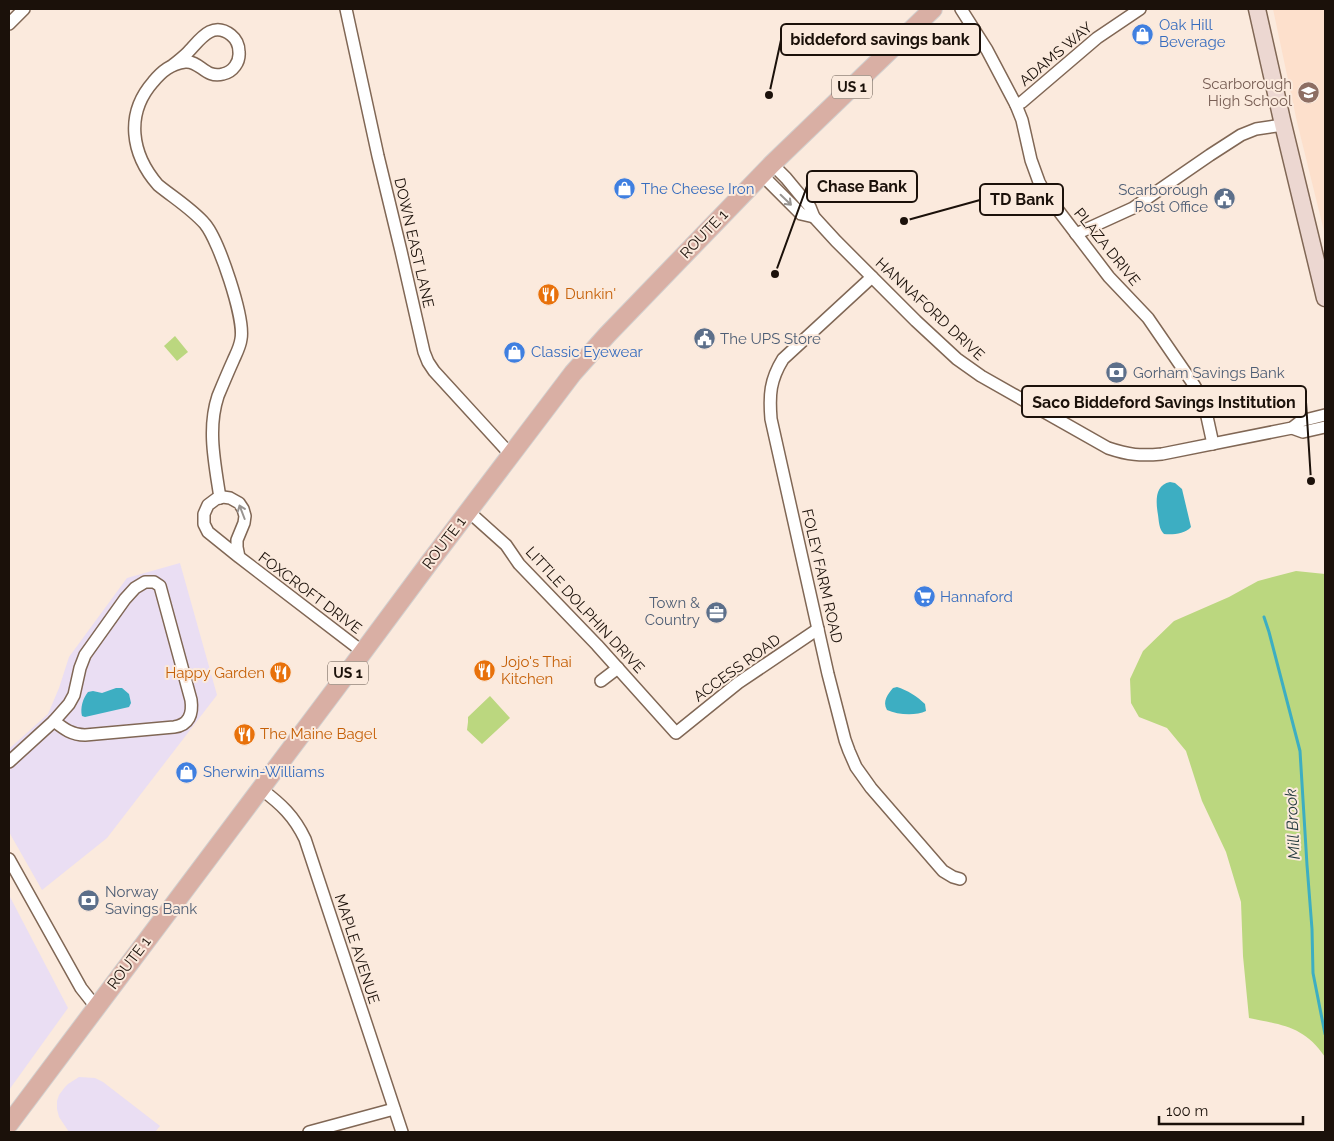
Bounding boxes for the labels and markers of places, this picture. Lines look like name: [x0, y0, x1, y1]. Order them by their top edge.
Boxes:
place label: Oak Hill Beverage: [1159, 16, 1226, 51]
shop icon: Oak Hill Beverage: [1131, 22, 1155, 46]
callout: biddeford savings bank: [781, 24, 980, 55]
place label: Scarborough High School: [1202, 75, 1293, 110]
school or university icon: Scarborough High School: [1296, 81, 1320, 105]
callout: Chase Bank: [807, 171, 917, 202]
shop icon: The Cheese Iron: [613, 177, 637, 201]
place label: The Cheese Iron: [641, 180, 754, 198]
place label: Scarborough Post Office: [1118, 181, 1208, 216]
callout: TD Bank: [980, 184, 1063, 215]
public building icon: Scarborough Post Office: [1212, 187, 1236, 211]
restaurant icon: Dunkin': [537, 282, 561, 306]
place label: Dunkin': [565, 285, 616, 303]
public building icon: The UPS Store: [692, 327, 716, 351]
place label: The UPS Store: [720, 330, 821, 348]
shop icon: Classic Eyewear: [503, 340, 527, 364]
place label: Classic Eyewear: [531, 343, 644, 361]
bank icon: Gorham Savings Bank: [1105, 361, 1129, 385]
place label: Gorham Savings Bank: [1133, 364, 1285, 382]
callout: Saco Biddeford Savings Institution: [1022, 386, 1306, 417]
supermarket icon: Hannaford: [912, 585, 936, 609]
place label: Hannaford: [940, 588, 1013, 606]
place label: Town & Country: [645, 594, 700, 629]
office icon: Town & Country: [704, 600, 728, 624]
place label: Jojo's Thai Kitchen: [501, 653, 572, 688]
restaurant icon: Jojo's Thai Kitchen: [473, 659, 497, 683]
restaurant icon: Happy Garden: [269, 661, 293, 685]
place label: Happy Garden: [165, 664, 265, 682]
restaurant icon: The Maine Bagel: [232, 722, 256, 746]
place label: The Maine Bagel: [260, 725, 378, 743]
shop icon: Sherwin-Williams: [175, 760, 199, 784]
place label: Sherwin-Williams: [203, 763, 325, 781]
place label: Norway Savings Bank: [105, 883, 197, 918]
bank icon: Norway Savings Bank: [77, 889, 101, 913]

